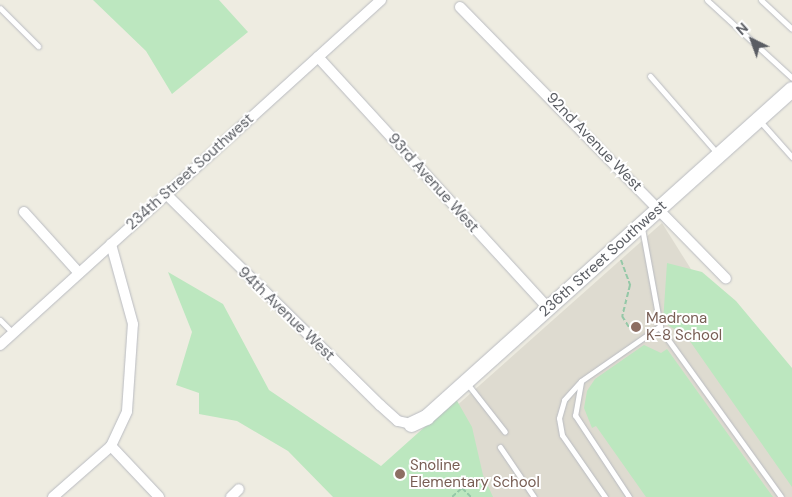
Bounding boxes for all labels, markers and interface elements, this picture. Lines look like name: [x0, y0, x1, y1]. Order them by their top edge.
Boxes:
north arrow: [727, 15, 777, 65]
text: N: [732, 19, 752, 39]
street label: 92nd Avenue West: [542, 89, 646, 195]
street label: 234th Street Southwest: [123, 110, 257, 234]
street label: 93rd Avenue West: [384, 130, 482, 236]
street label: 236th Street Southwest: [536, 197, 670, 321]
street label: 94th Avenue West: [234, 263, 338, 365]
place label: Madrona K-8 School: [646, 309, 722, 344]
marker: Madrona K-8 School: [630, 321, 642, 333]
place label: Snoline Elementary School: [410, 456, 540, 491]
marker: Snoline Elementary School: [394, 468, 406, 480]

